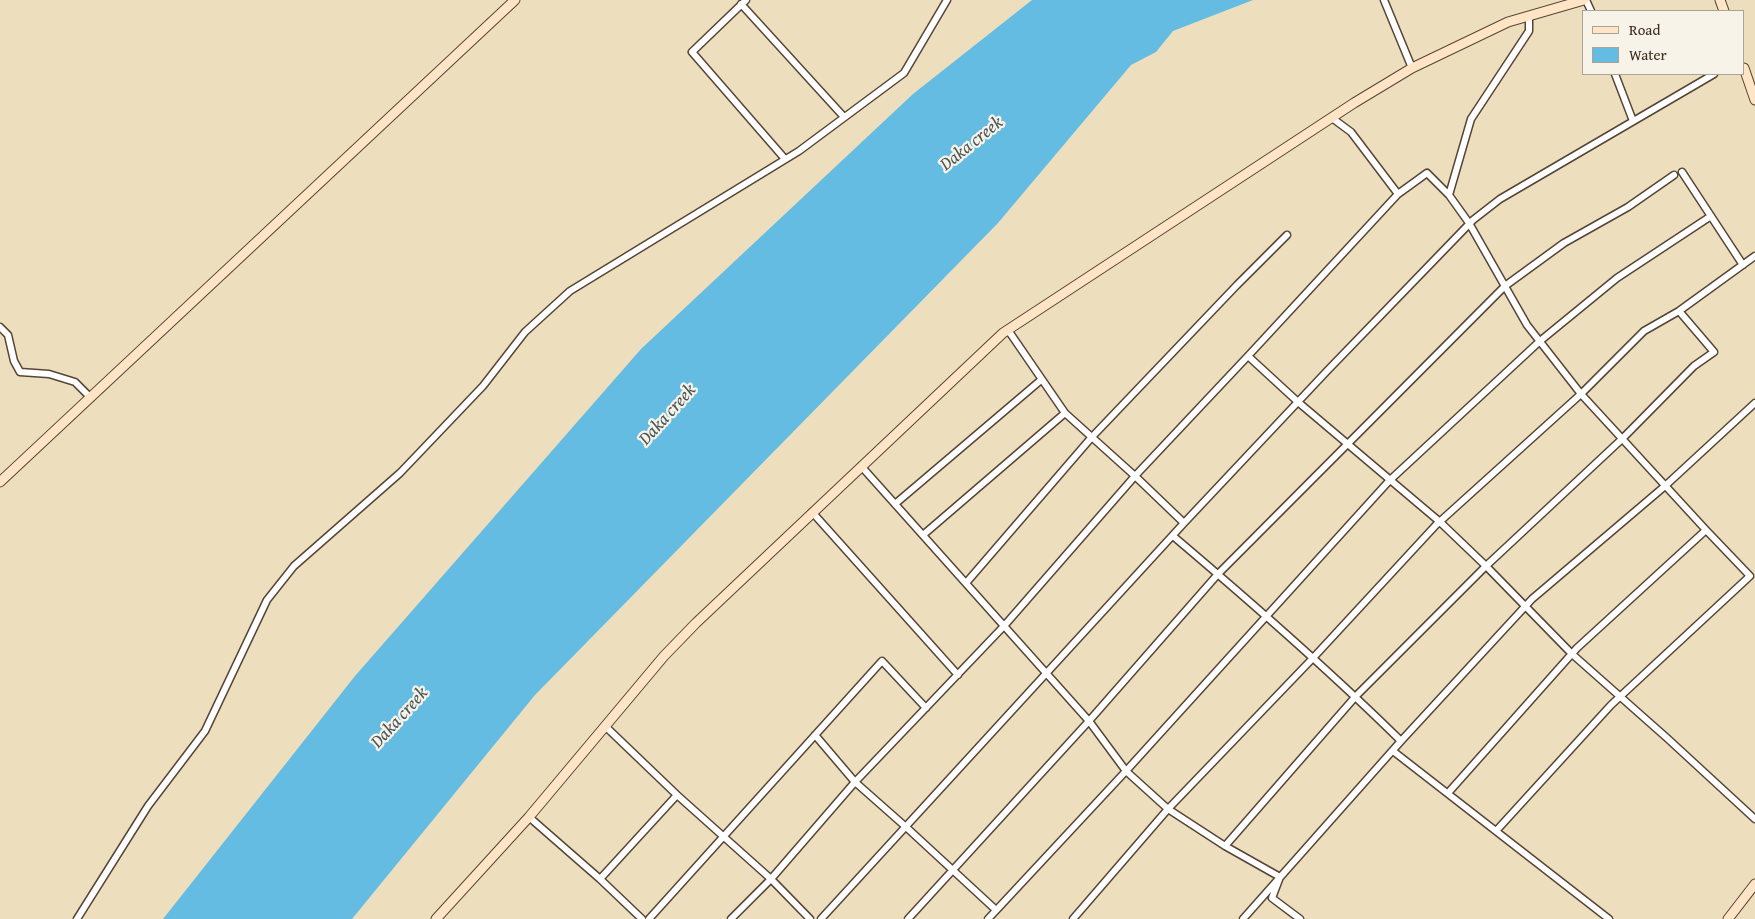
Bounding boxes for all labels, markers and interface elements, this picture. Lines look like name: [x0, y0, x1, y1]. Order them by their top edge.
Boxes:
legend: [1582, 10, 1745, 75]
text: Road: [1629, 19, 1660, 40]
text: Water: [1629, 44, 1667, 65]
water label: Daka creek: [936, 112, 1008, 176]
water label: Daka creek: [635, 380, 701, 450]
water label: Daka creek: [367, 683, 433, 753]

